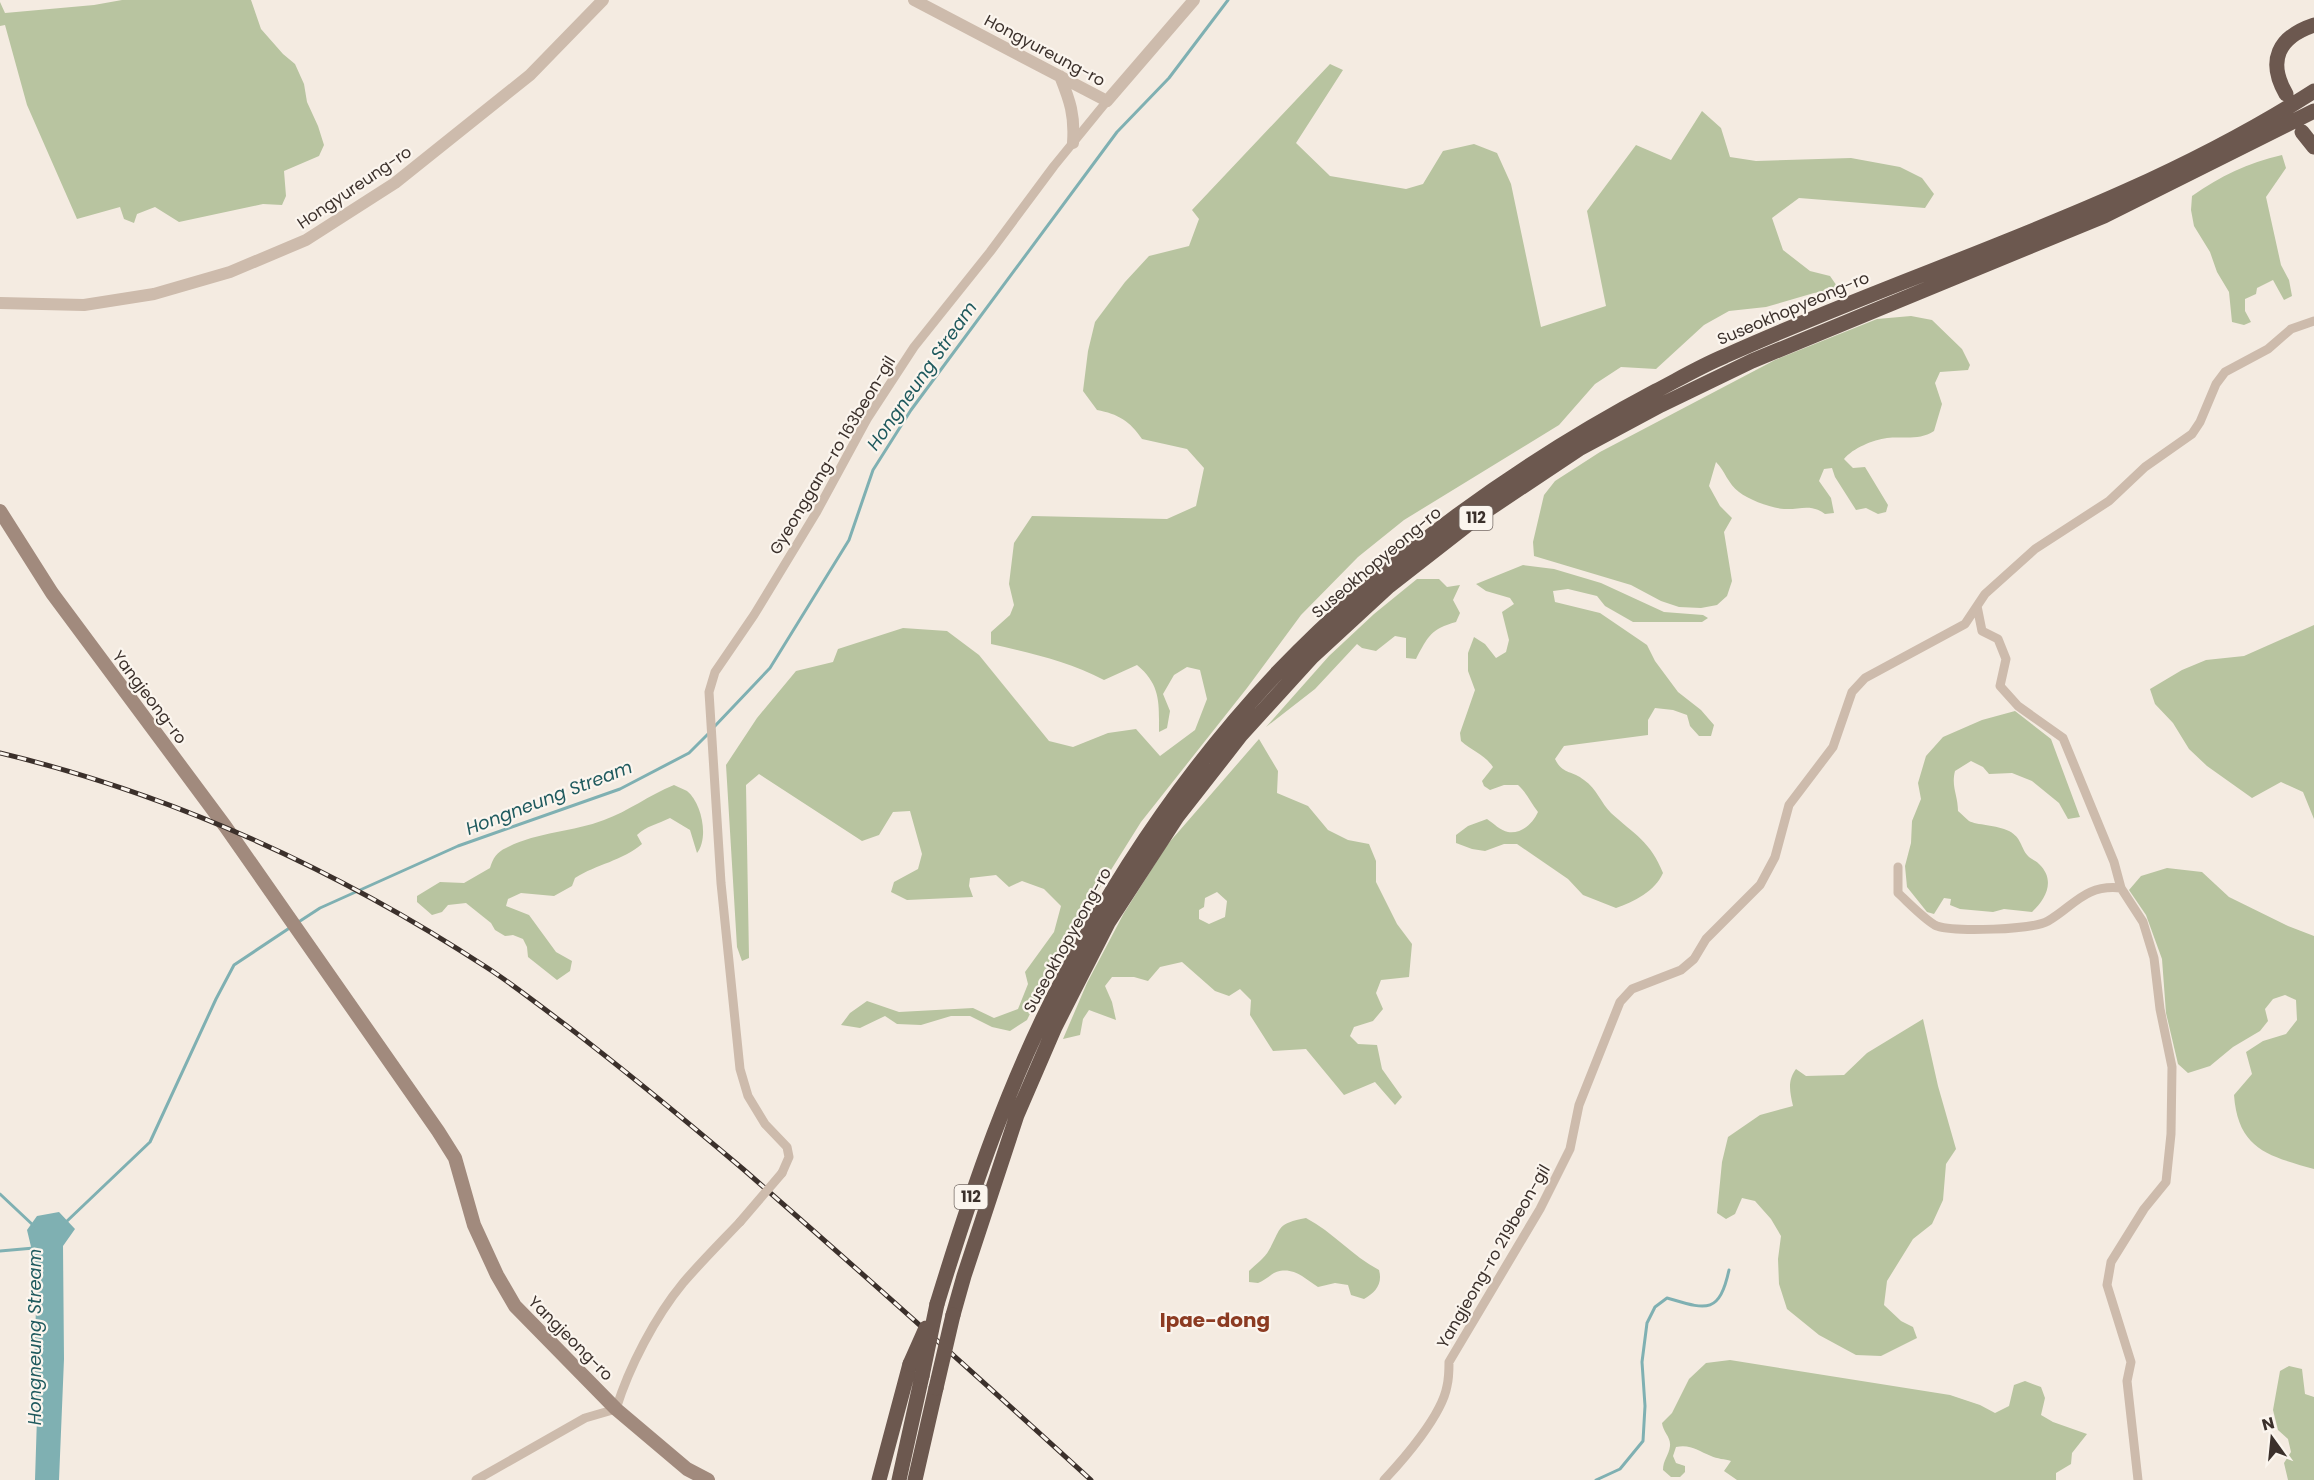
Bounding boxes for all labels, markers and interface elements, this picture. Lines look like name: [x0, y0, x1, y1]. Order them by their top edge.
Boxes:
street label: Hongyureung-ro: [980, 9, 1109, 92]
street label: Hongyureung-ro: [292, 140, 416, 234]
street label: Suseokhopyeong-ro: [1714, 266, 1873, 351]
water label: Hongneung Stream: [861, 296, 982, 455]
street label: Gyeonggang-ro 163beon-gil: [764, 352, 901, 559]
street label: Suseokhopyeong-ro: [1307, 501, 1446, 624]
road number: 112: [1460, 506, 1492, 530]
street label: Yangjeong-ro: [107, 646, 192, 749]
water label: Hongneung Stream: [462, 754, 636, 841]
street label: Suseokhopyeong-ro: [1018, 863, 1117, 1017]
street label: Yangjeong-ro 219beon-gil: [1431, 1160, 1556, 1352]
road number: 112: [954, 1185, 988, 1209]
water label: Hongneung Stream: [22, 1249, 47, 1425]
street label: Yangjeong-ro: [523, 1291, 618, 1386]
district label: Ipae-dong: [1160, 1306, 1270, 1334]
north arrow: [2242, 1408, 2302, 1468]
text: N: [2259, 1411, 2277, 1437]

